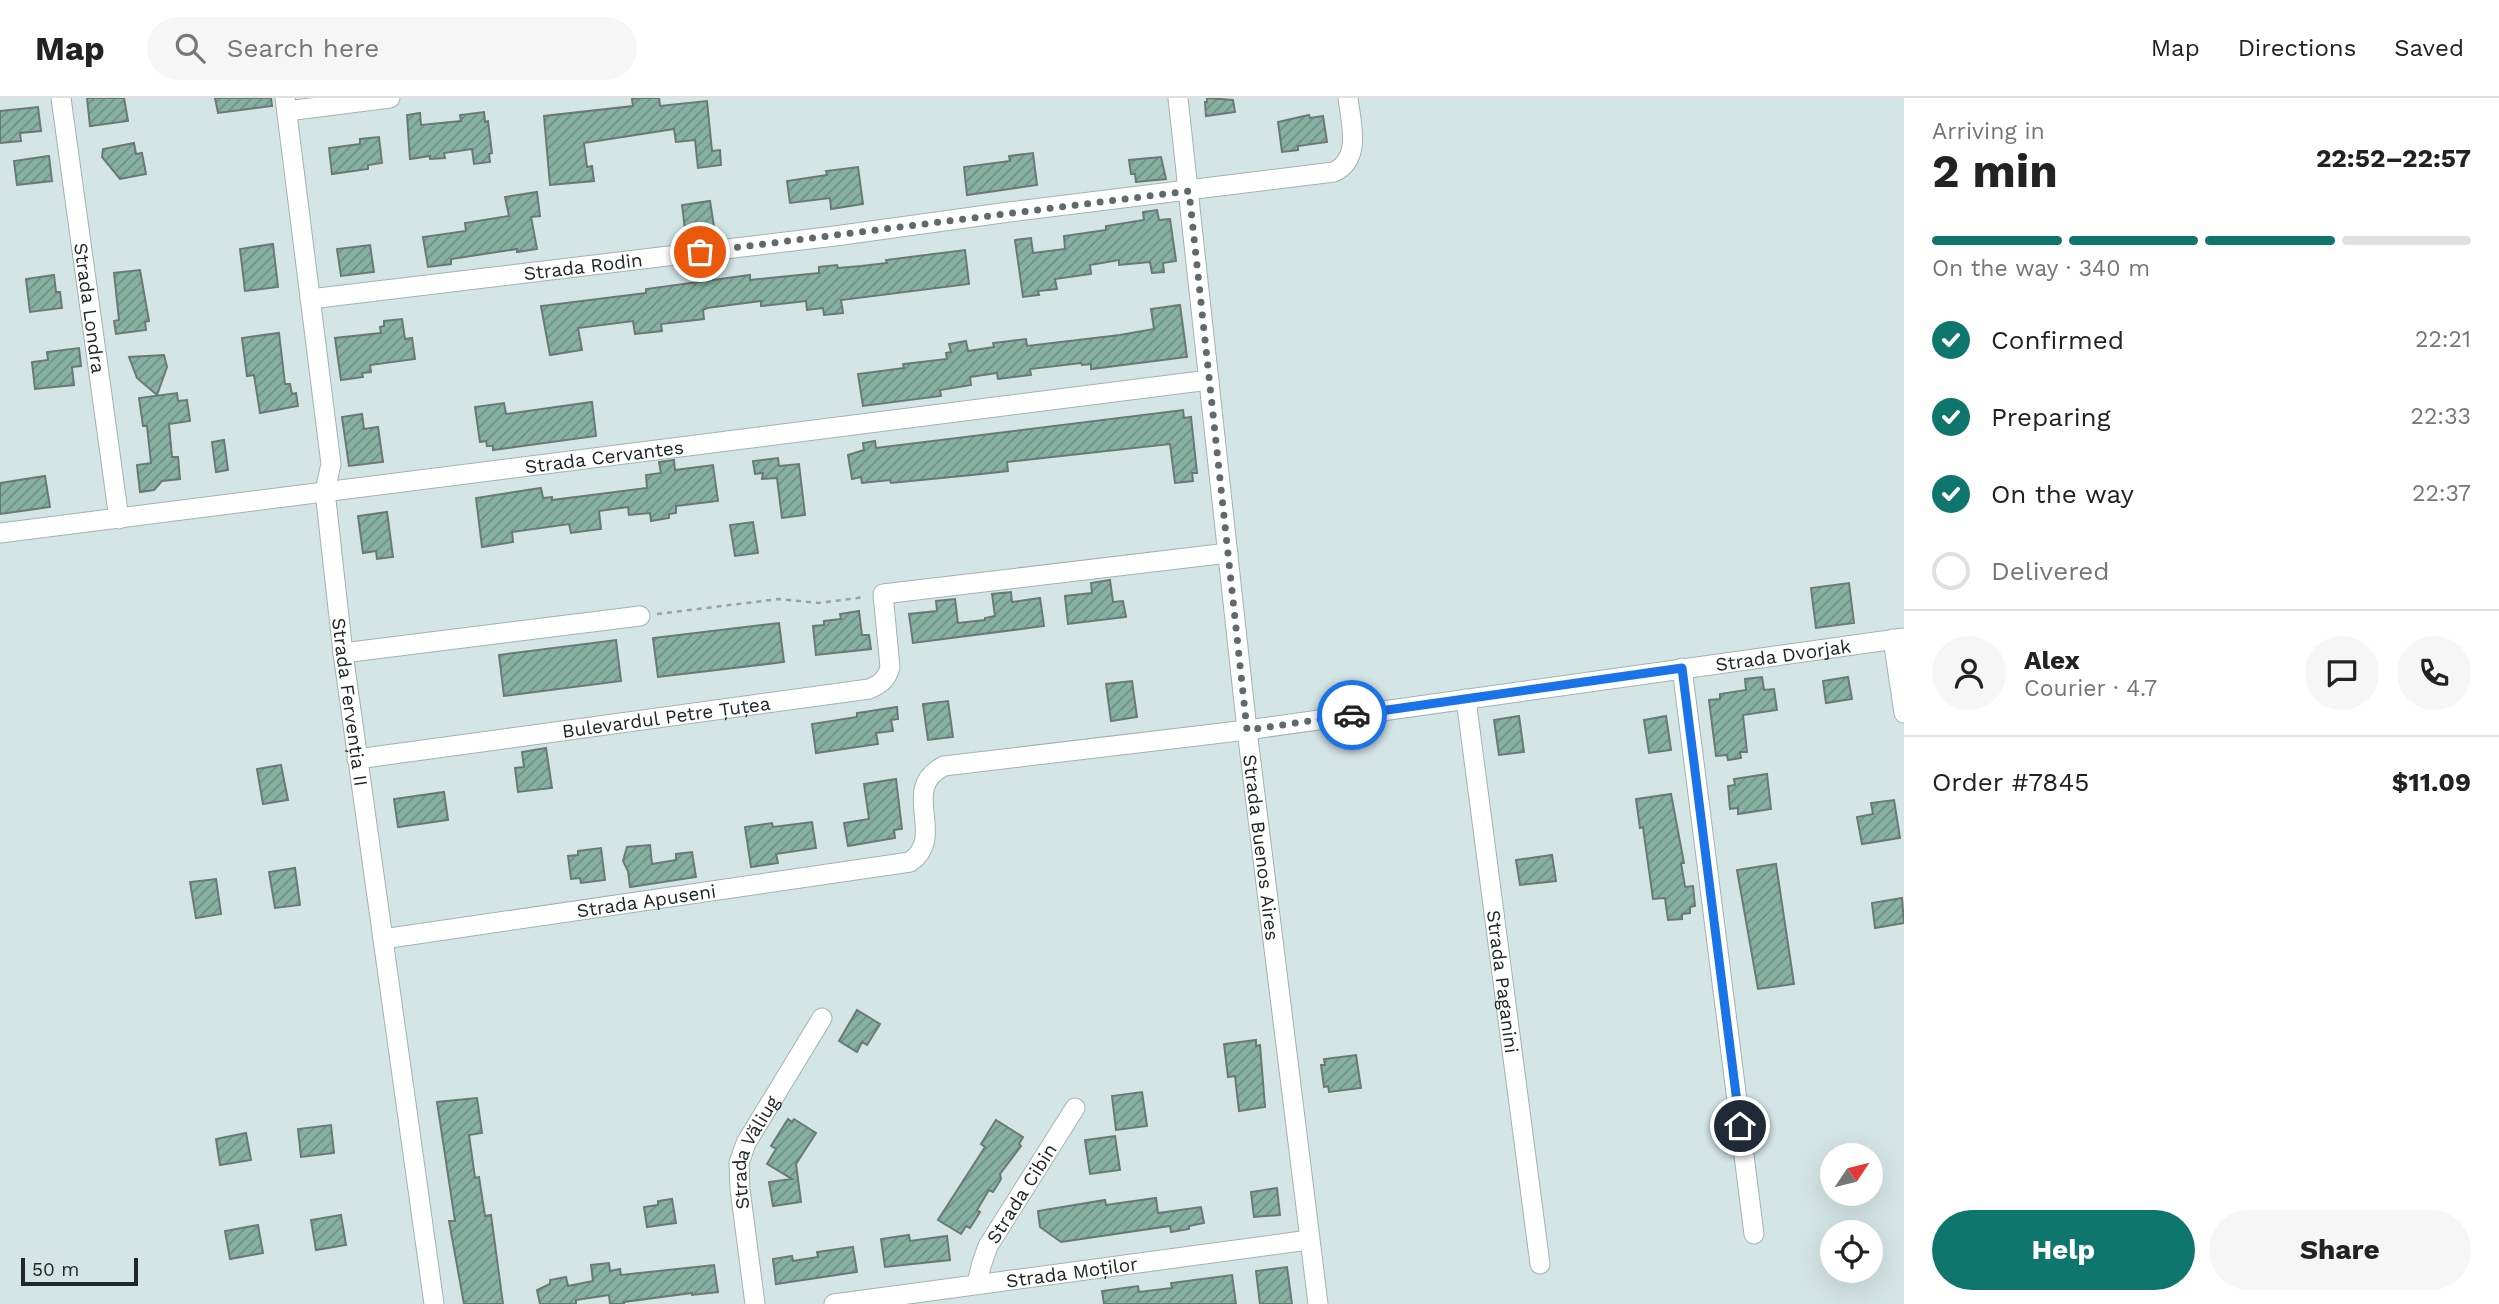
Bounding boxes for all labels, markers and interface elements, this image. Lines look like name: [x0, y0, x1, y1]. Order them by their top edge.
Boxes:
search box: [147, 17, 637, 80]
text: Map: [35, 29, 105, 68]
icon: search: [171, 29, 209, 67]
text: Search here: [227, 33, 379, 63]
text: Map: [2151, 34, 2200, 62]
text: Directions: [2238, 34, 2356, 62]
text: Saved: [2394, 34, 2464, 62]
text: Arriving in: [1932, 118, 2045, 145]
text: 22:52–22:57: [2316, 143, 2471, 173]
text: 2 min: [1932, 144, 2058, 198]
pin: [670, 222, 730, 282]
icon: bag: [681, 233, 719, 271]
street label: Strada Londra: [70, 241, 110, 375]
street label: Strada Rodin: [522, 248, 644, 285]
text: On the way · 340 m: [1932, 255, 2150, 282]
icon: check: [1932, 321, 1970, 359]
text: Confirmed: [1991, 325, 2124, 355]
text: 22:21: [2415, 326, 2471, 353]
icon: check: [1932, 398, 1970, 436]
text: Preparing: [1991, 402, 2111, 432]
text: 22:33: [2411, 403, 2471, 430]
street label: Strada Cervantes: [523, 435, 685, 478]
icon: check: [1932, 475, 1970, 513]
text: On the way: [1991, 479, 2134, 509]
text: 22:37: [2412, 480, 2471, 507]
text: Delivered: [1991, 556, 2110, 586]
street label: Strada Fervenția II: [328, 616, 373, 788]
street label: Strada Dvorjak: [1714, 634, 1853, 676]
button: person: [1932, 636, 2006, 710]
button: chat: [2305, 636, 2379, 710]
button: phone: [2397, 636, 2471, 710]
text: Alex: [2024, 645, 2080, 675]
text: Courier · 4.7: [2024, 675, 2157, 702]
courier: [1317, 680, 1387, 750]
street label: Bulevardul Petre Țuțea: [561, 691, 772, 742]
icon: car: [1333, 696, 1371, 734]
street label: Strada Buenos Aires: [1239, 753, 1284, 942]
text: Order #7845: [1932, 767, 2089, 797]
text: $11.09: [2392, 767, 2471, 797]
street label: Strada Apuseni: [575, 879, 717, 922]
street label: Strada Paganini: [1482, 909, 1524, 1054]
street label: Strada Văliug: [727, 1091, 784, 1211]
pin: [1710, 1096, 1770, 1156]
icon: home: [1721, 1107, 1759, 1145]
street label: Strada Cibin: [981, 1139, 1061, 1248]
north arrow: [1820, 1143, 1883, 1206]
map controls: [1820, 1143, 1883, 1283]
button: Help: [1932, 1210, 2195, 1290]
button: Share: [2209, 1210, 2471, 1290]
button: locate: [1820, 1220, 1883, 1283]
street label: Strada Moților: [1005, 1252, 1139, 1292]
scale bar: [21, 1255, 138, 1287]
text: 50 m: [32, 1258, 79, 1281]

